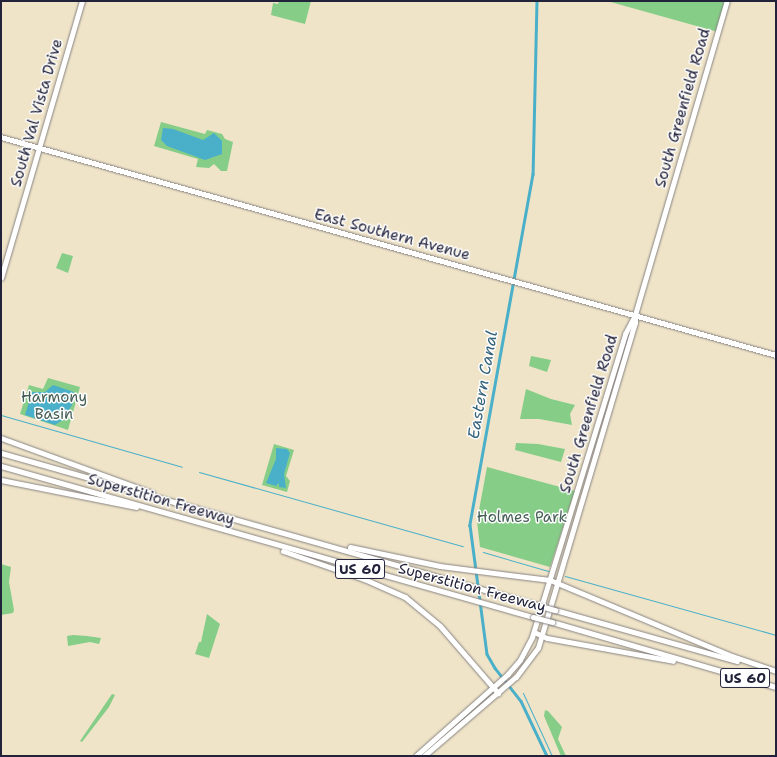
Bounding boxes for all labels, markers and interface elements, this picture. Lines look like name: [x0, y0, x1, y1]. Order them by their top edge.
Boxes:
street label: South Greenfield Road: [652, 26, 714, 190]
street label: South Val Vista Drive: [7, 37, 67, 189]
street label: East Southern Avenue: [312, 206, 472, 264]
water label: Eastern Canal: [464, 329, 502, 441]
street label: South Greenfield Road: [556, 333, 622, 495]
park label: Harmony Basin: [21, 388, 87, 423]
street label: Superstition Freeway: [86, 470, 236, 530]
park label: Holmes Park: [477, 509, 567, 527]
road number: US 60: [335, 557, 385, 581]
street label: Superstition Freeway: [396, 560, 548, 616]
road number: US 60: [720, 666, 770, 690]

